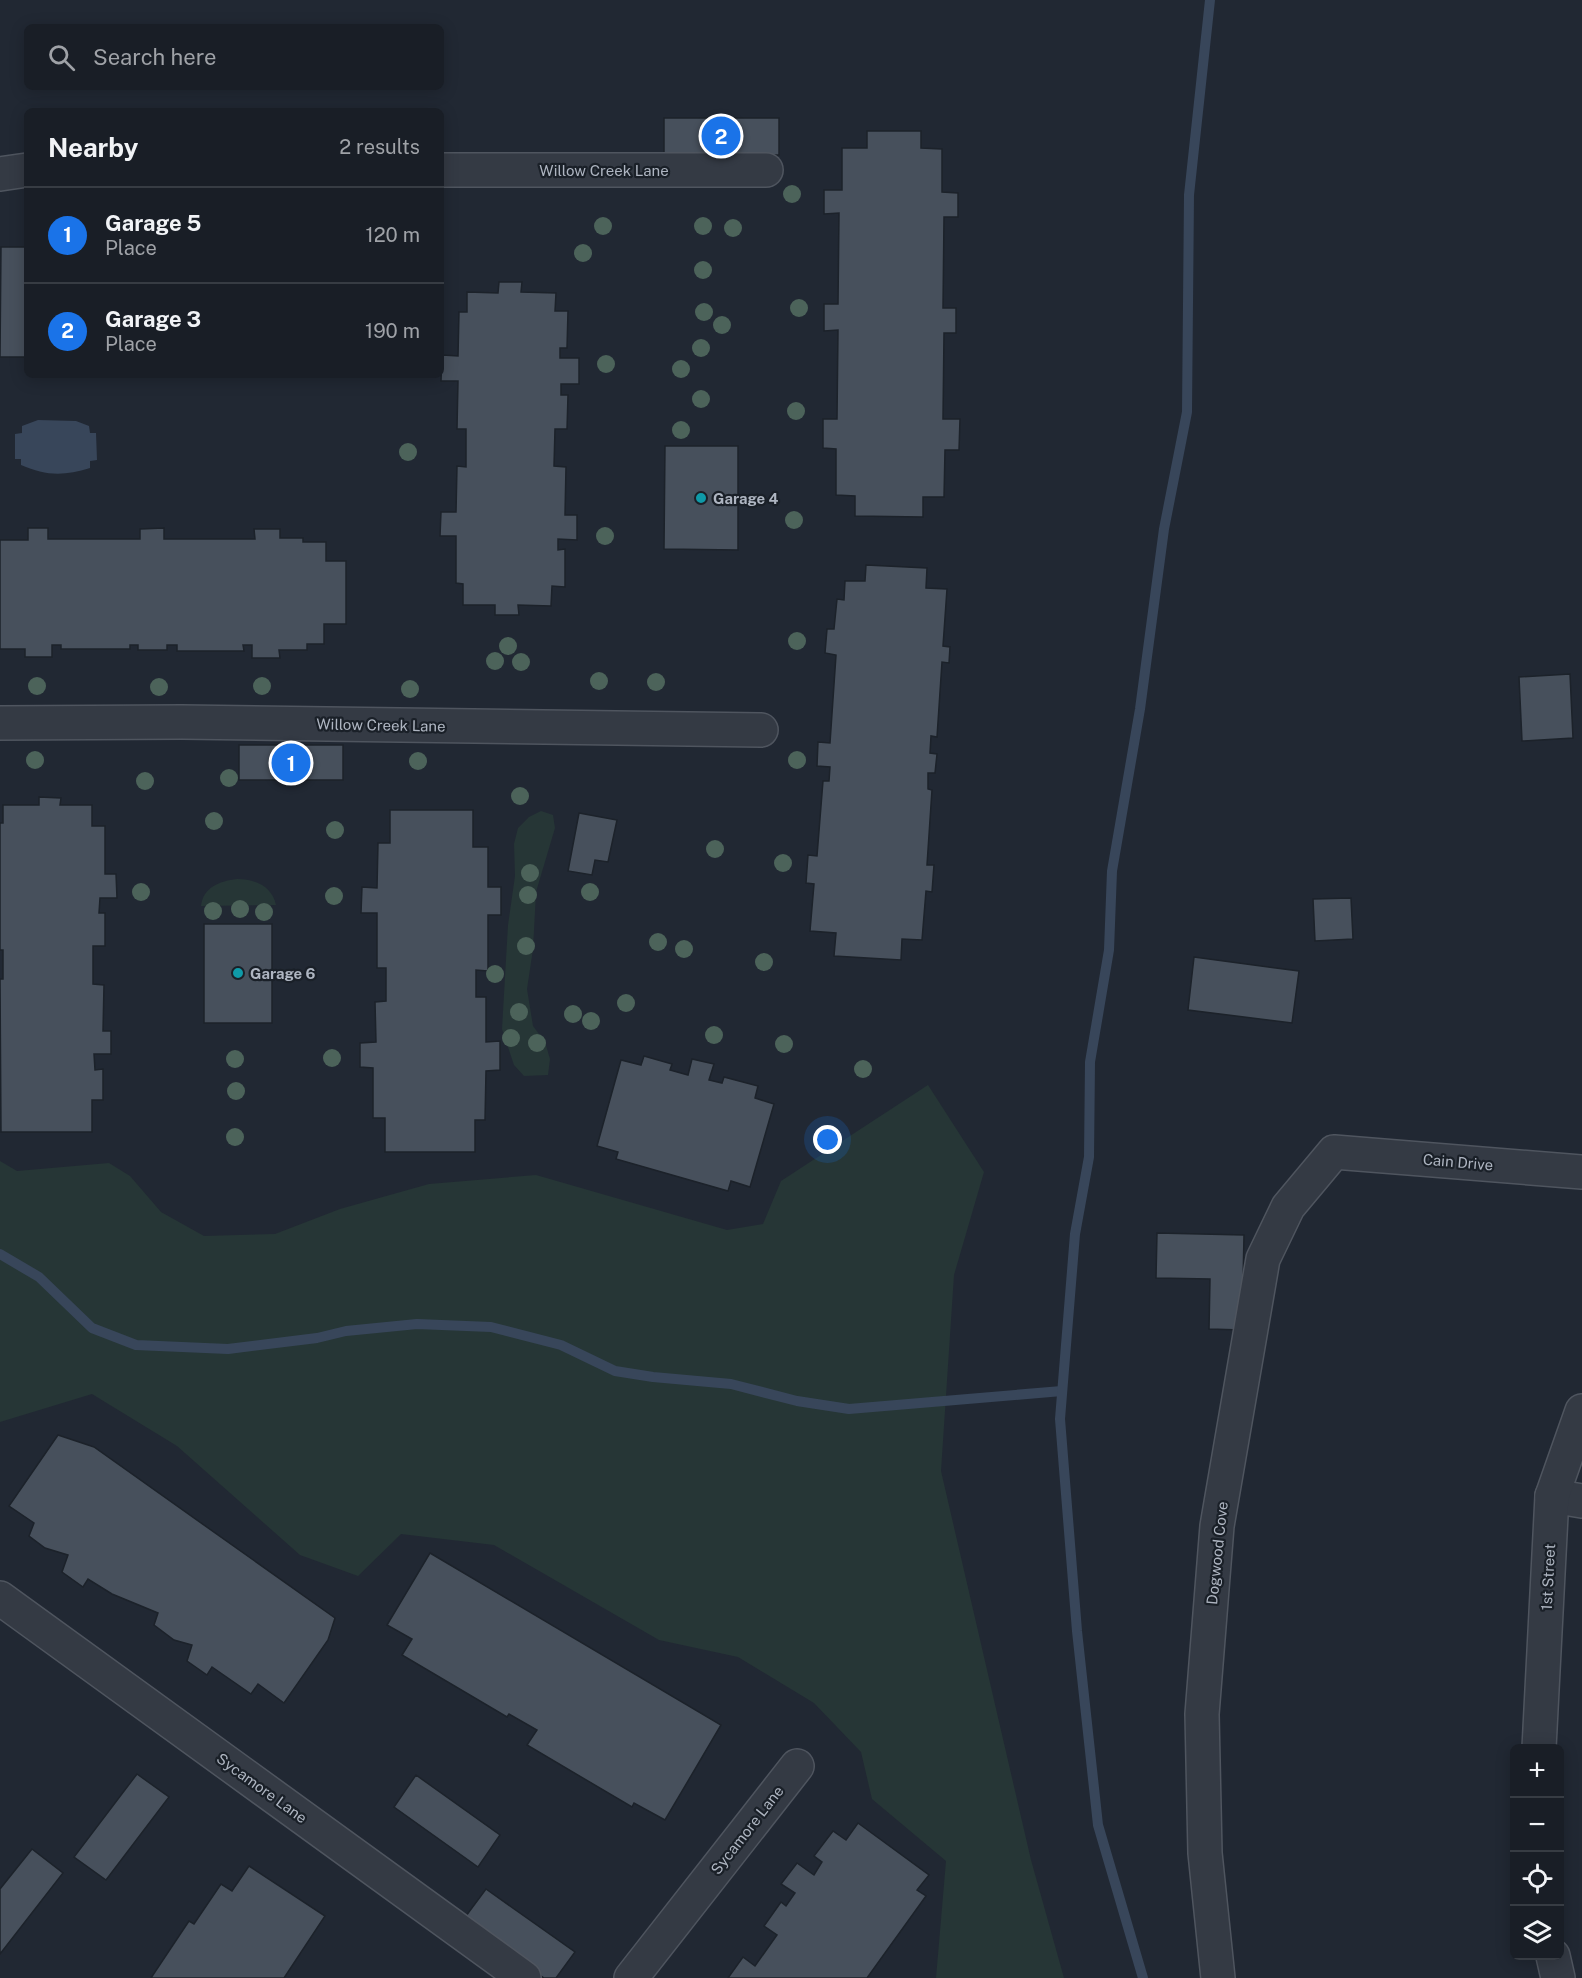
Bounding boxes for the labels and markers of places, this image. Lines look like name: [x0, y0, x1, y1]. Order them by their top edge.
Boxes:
pin: 2: [702, 114, 740, 158]
place label: Garage 4: [713, 490, 779, 507]
marker: Garage 4: [694, 491, 708, 505]
pin: 1: [272, 740, 310, 786]
place label: Garage 6: [250, 965, 316, 982]
marker: Garage 6: [231, 966, 245, 980]

